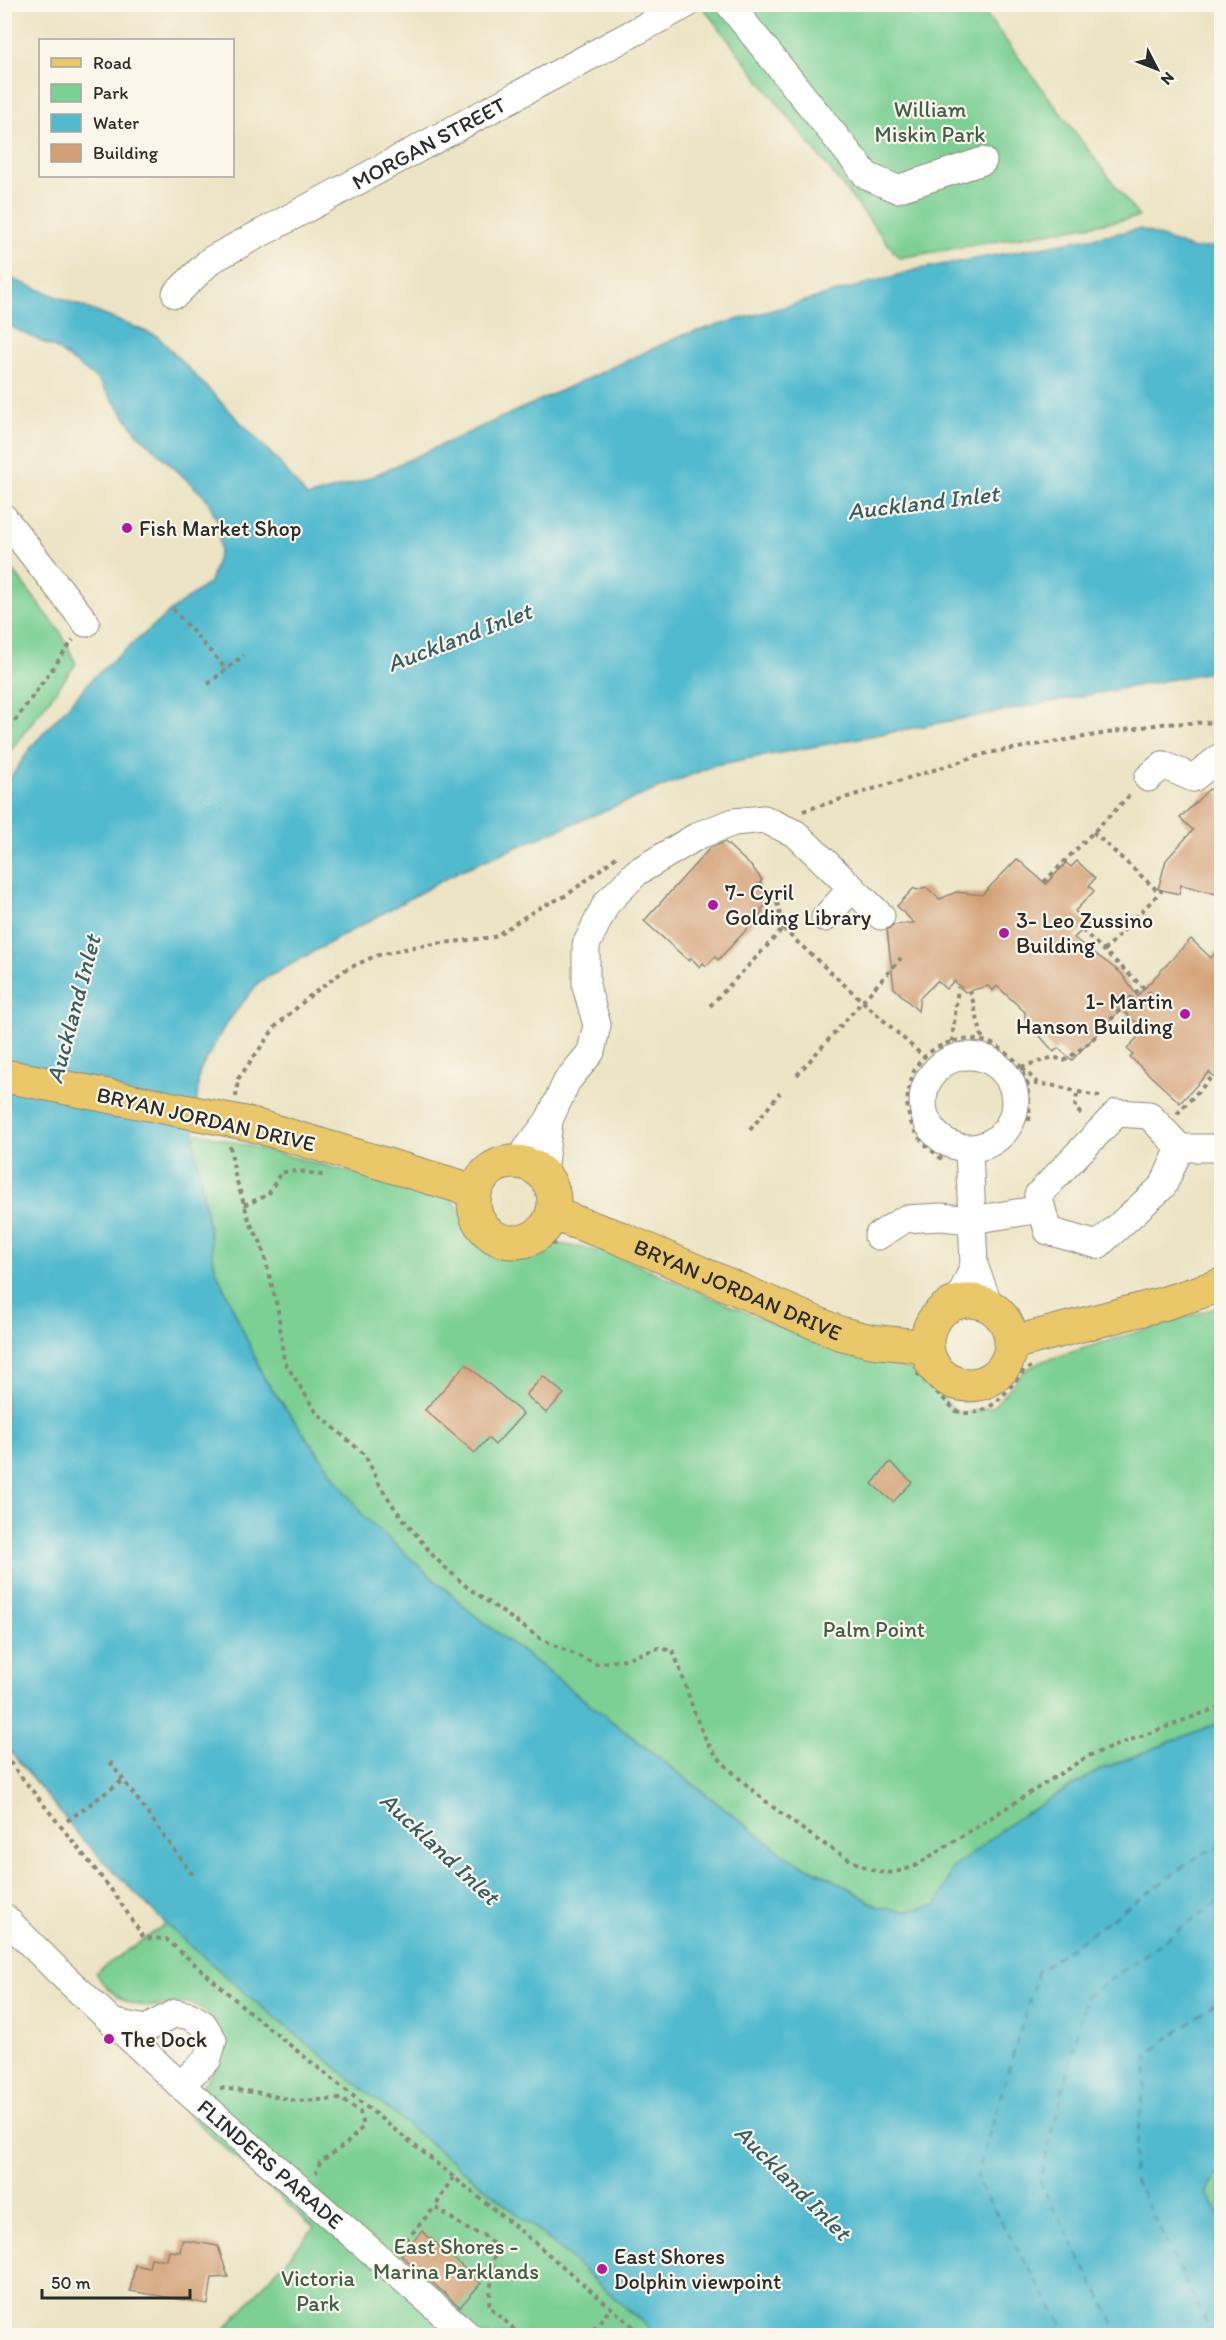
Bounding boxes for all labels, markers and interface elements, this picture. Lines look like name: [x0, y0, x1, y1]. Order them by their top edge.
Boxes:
legend: [39, 39, 234, 177]
north arrow: [1127, 39, 1187, 99]
text: Road: [93, 52, 132, 74]
text: N: [1157, 68, 1178, 89]
text: Park: [93, 82, 128, 104]
street label: MORGAN STREET: [347, 90, 511, 195]
park label: William Miskin Park: [875, 96, 985, 148]
text: Water: [93, 112, 139, 134]
text: Building: [93, 142, 159, 164]
water label: Auckland Inlet: [846, 478, 1002, 526]
place label: Fish Market Shop: [139, 515, 301, 542]
marker: Fish Market Shop: [120, 521, 134, 535]
water label: Auckland Inlet: [383, 595, 537, 678]
place label: 7- Cyril Golding Library: [725, 879, 872, 931]
marker: 7- Cyril Golding Library: [706, 898, 720, 912]
place label: 3- Leo Zussino Building: [1016, 907, 1153, 959]
marker: 3- Leo Zussino Building: [997, 926, 1011, 940]
water label: Auckland Inlet: [39, 930, 107, 1086]
place label: 1- Martin Hanson Building: [1016, 988, 1174, 1040]
marker: 1- Martin Hanson Building: [1178, 1007, 1192, 1021]
street label: BRYAN JORDAN DRIVE: [94, 1081, 318, 1157]
street label: BRYAN JORDAN DRIVE: [630, 1232, 846, 1346]
park label: Palm Point: [823, 1616, 925, 1643]
water label: Auckland Inlet: [374, 1786, 507, 1912]
place label: The Dock: [121, 2026, 208, 2053]
marker: The Dock: [102, 2032, 116, 2046]
street label: FLINDERS PARADE: [192, 2093, 349, 2234]
water label: Auckland Inlet: [729, 2118, 858, 2247]
park label: East Shores - Marina Parklands: [373, 2233, 539, 2285]
place label: East Shores Dolphin viewpoint: [614, 2243, 781, 2295]
scale bar: [42, 2262, 190, 2300]
marker: East Shores Dolphin viewpoint: [595, 2262, 609, 2276]
park label: Victoria Park: [281, 2265, 356, 2317]
text: 50 m: [51, 2272, 91, 2294]

